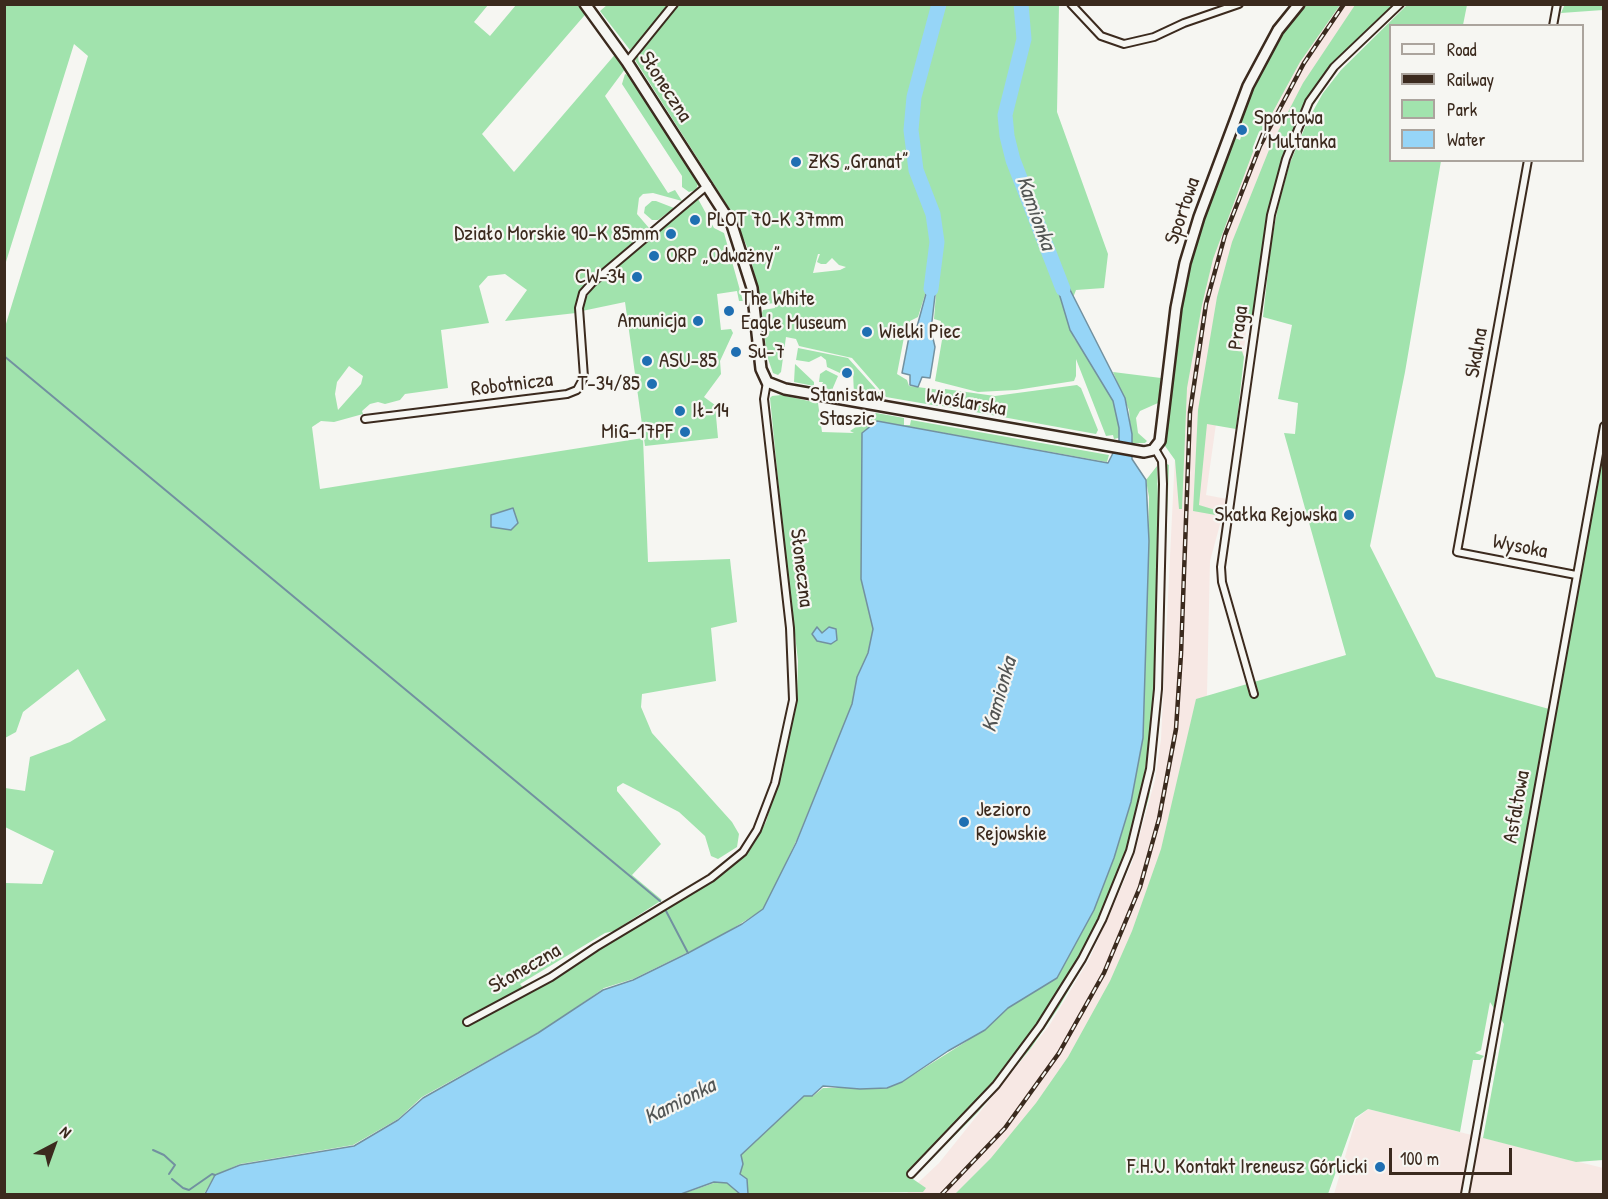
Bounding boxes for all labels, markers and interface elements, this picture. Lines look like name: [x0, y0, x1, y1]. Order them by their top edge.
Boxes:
legend: [1389, 24, 1584, 162]
text: Road: [1447, 37, 1477, 62]
street label: Słoneczna: [633, 47, 697, 127]
text: Railway: [1447, 67, 1494, 92]
text: Park: [1447, 97, 1477, 122]
place label: Sportowa / Multanka: [1254, 105, 1336, 155]
marker: Sportowa / Multanka: [1235, 123, 1249, 137]
text: Water: [1447, 127, 1485, 152]
place label: ZKS „Granat”: [808, 149, 908, 175]
marker: ZKS „Granat”: [789, 155, 803, 169]
water label: Kamionka: [1009, 173, 1061, 253]
street label: Sportowa: [1160, 174, 1206, 248]
place label: PLOT 70-K 37mm: [707, 207, 844, 233]
marker: PLOT 70-K 37mm: [688, 213, 702, 227]
place label: Działo Morskie 90-K 85mm: [454, 221, 659, 247]
marker: Działo Morskie 90-K 85mm: [664, 227, 678, 241]
place label: ORP „Odważny”: [666, 243, 780, 269]
marker: ORP „Odważny”: [647, 249, 661, 263]
place label: CW-34: [575, 264, 625, 290]
marker: CW-34: [630, 270, 644, 284]
place label: The White Eagle Museum: [741, 286, 847, 336]
marker: The White Eagle Museum: [722, 304, 736, 318]
street label: Praga: [1224, 305, 1254, 351]
place label: Amunicja: [618, 308, 686, 334]
marker: Amunicja: [691, 314, 705, 328]
place label: Wielki Piec: [879, 319, 960, 345]
marker: Wielki Piec: [860, 325, 874, 339]
street label: Skalna: [1460, 326, 1494, 380]
place label: Su-7: [748, 339, 785, 365]
marker: Su-7: [729, 345, 743, 359]
place label: ASU-85: [659, 348, 717, 374]
marker: ASU-85: [640, 354, 654, 368]
marker: Stanisław Staszic: [840, 366, 854, 380]
street label: Robotnicza: [470, 368, 554, 402]
place label: T-34/85: [578, 371, 640, 397]
marker: T-34/85: [645, 377, 659, 391]
place label: Stanisław Staszic: [810, 382, 884, 432]
street label: Wioślarska: [924, 384, 1008, 422]
place label: Ił-14: [692, 398, 729, 424]
marker: Ił-14: [673, 404, 687, 418]
place label: MiG-17PF: [601, 419, 673, 445]
marker: MiG-17PF: [678, 425, 692, 439]
place label: Skałka Rejowska: [1215, 502, 1337, 528]
marker: Skałka Rejowska: [1342, 508, 1356, 522]
street label: Słoneczna: [784, 527, 818, 609]
street label: Wysoka: [1490, 529, 1550, 565]
water label: Kamionka: [977, 655, 1023, 735]
street label: Asfaltowa: [1498, 769, 1536, 845]
place label: Jezioro Rejowskie: [976, 797, 1047, 847]
marker: Jezioro Rejowskie: [957, 815, 971, 829]
street label: Słoneczna: [485, 938, 565, 1000]
water label: Kamionka: [640, 1073, 720, 1131]
north arrow: [24, 1115, 84, 1175]
text: N: [55, 1120, 76, 1143]
scale bar: [1392, 1136, 1515, 1174]
text: 100 m: [1400, 1146, 1439, 1171]
place label: F.H.U. Kontakt Ireneusz Górlicki: [1127, 1154, 1368, 1180]
marker: F.H.U. Kontakt Ireneusz Górlicki: [1373, 1160, 1387, 1174]

